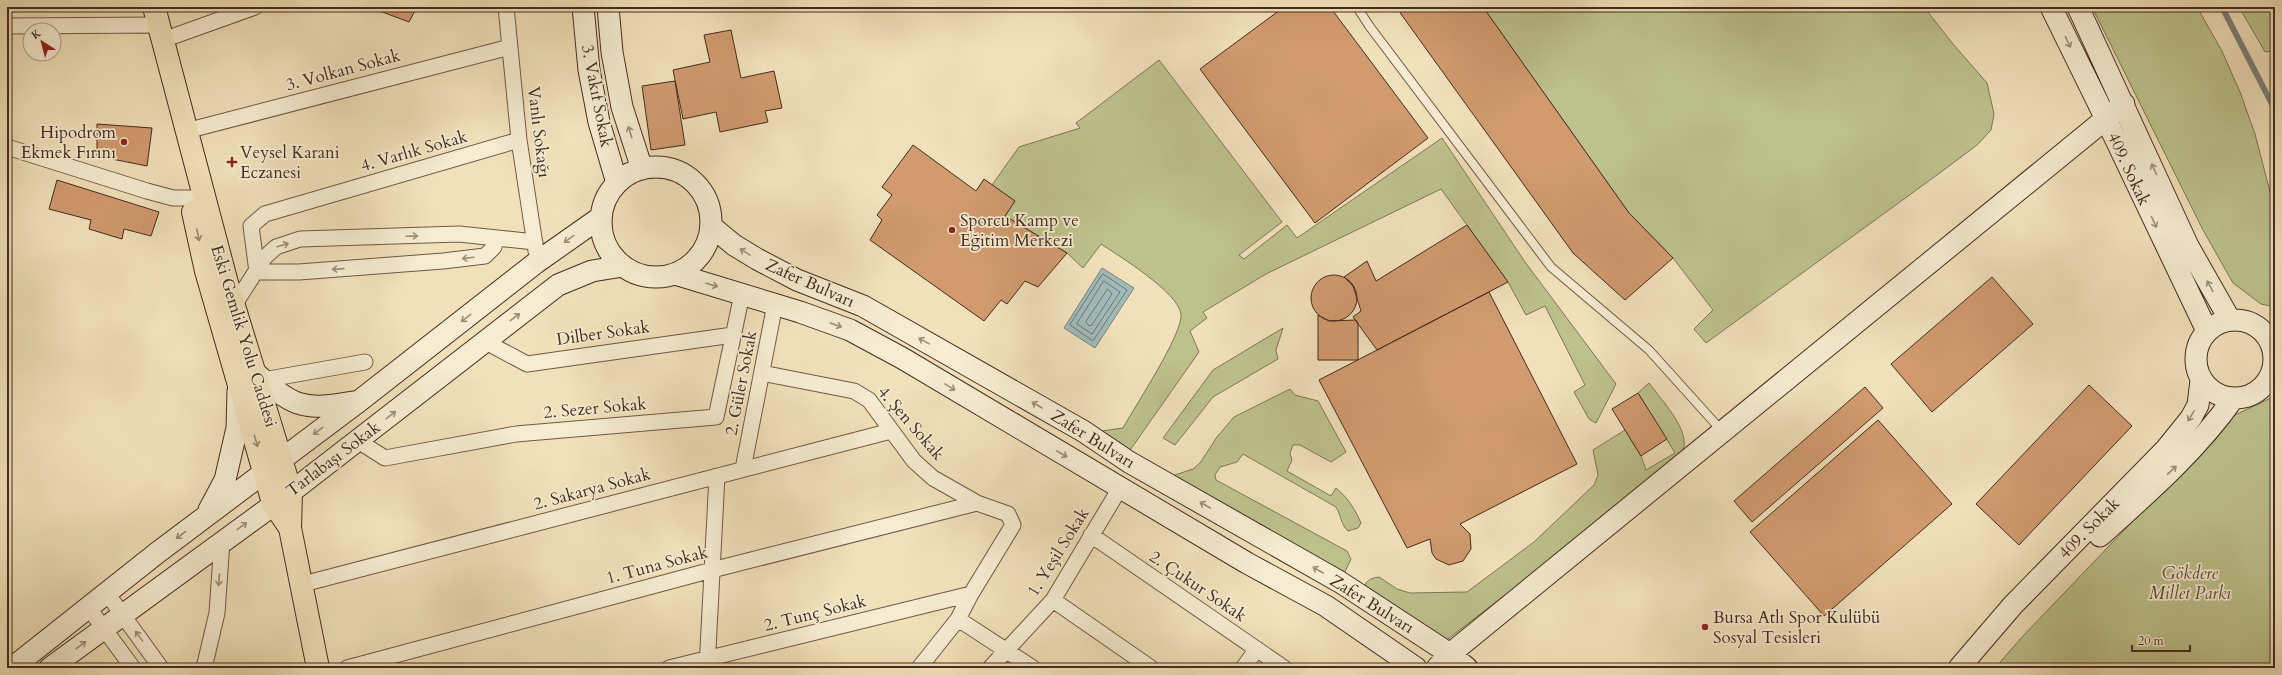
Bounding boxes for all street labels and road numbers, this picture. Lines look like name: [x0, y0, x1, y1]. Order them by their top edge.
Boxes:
street label: 3. Volkan Sokak: [283, 43, 404, 96]
street label: 3. Vakıf Sokak: [576, 43, 618, 150]
street label: Vanlı Sokağı: [522, 85, 556, 179]
street label: 4. Varlık Sokak: [358, 125, 471, 177]
street label: 409. Sokak: [2102, 129, 2156, 210]
street label: Eski Gemlik Yolu Caddesi: [205, 242, 283, 430]
street label: Zafer Bulvarı: [762, 253, 858, 313]
street label: Dilber Sokak: [555, 315, 652, 351]
street label: 2. Güler Sokak: [720, 328, 763, 437]
street label: 4. Şen Sokak: [872, 381, 950, 466]
street label: 2. Sezer Sokak: [543, 392, 648, 424]
street label: Zafer Bulvarı: [1047, 404, 1140, 474]
street label: Tarlabaşı Sokak: [281, 415, 386, 502]
street label: 2. Sakarya Sokak: [531, 462, 654, 516]
street label: 409. Sokak: [2053, 492, 2125, 564]
street label: 1. Yeşil Sokak: [1022, 502, 1095, 601]
street label: 1. Tuna Sokak: [604, 540, 711, 590]
street label: 2. Çukur Sokak: [1145, 545, 1252, 627]
street label: Zafer Bulvarı: [1326, 569, 1419, 639]
street label: 2. Tunç Sokak: [761, 589, 869, 637]

